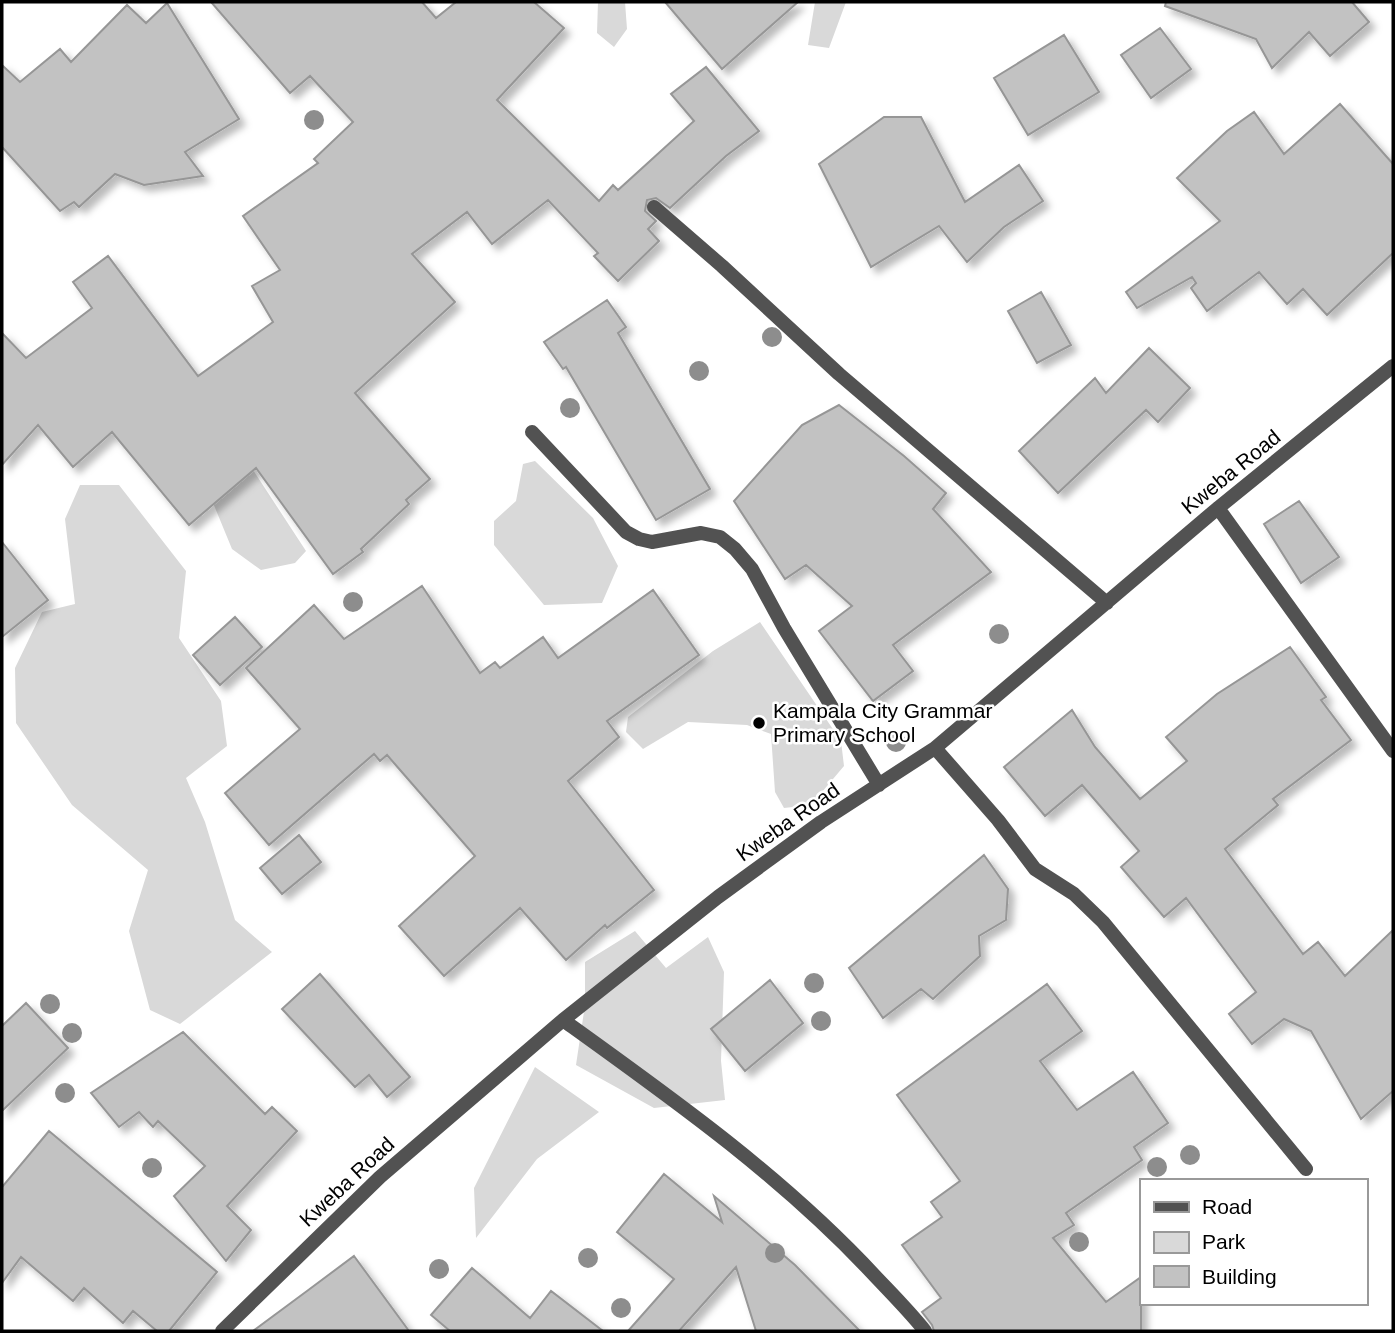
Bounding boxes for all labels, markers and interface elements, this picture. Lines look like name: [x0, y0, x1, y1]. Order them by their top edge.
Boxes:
street label: Kweba Road: [1177, 425, 1285, 518]
place label: Kampala City Grammar Primary School: [773, 699, 992, 746]
marker: Kampala City Grammar Primary School: [751, 715, 767, 731]
street label: Kweba Road: [732, 778, 844, 865]
street label: Kweba Road: [295, 1132, 398, 1231]
legend: [1140, 1179, 1367, 1305]
text: Road: [1202, 1195, 1252, 1218]
text: Park: [1202, 1230, 1246, 1253]
text: Building: [1202, 1265, 1277, 1288]

